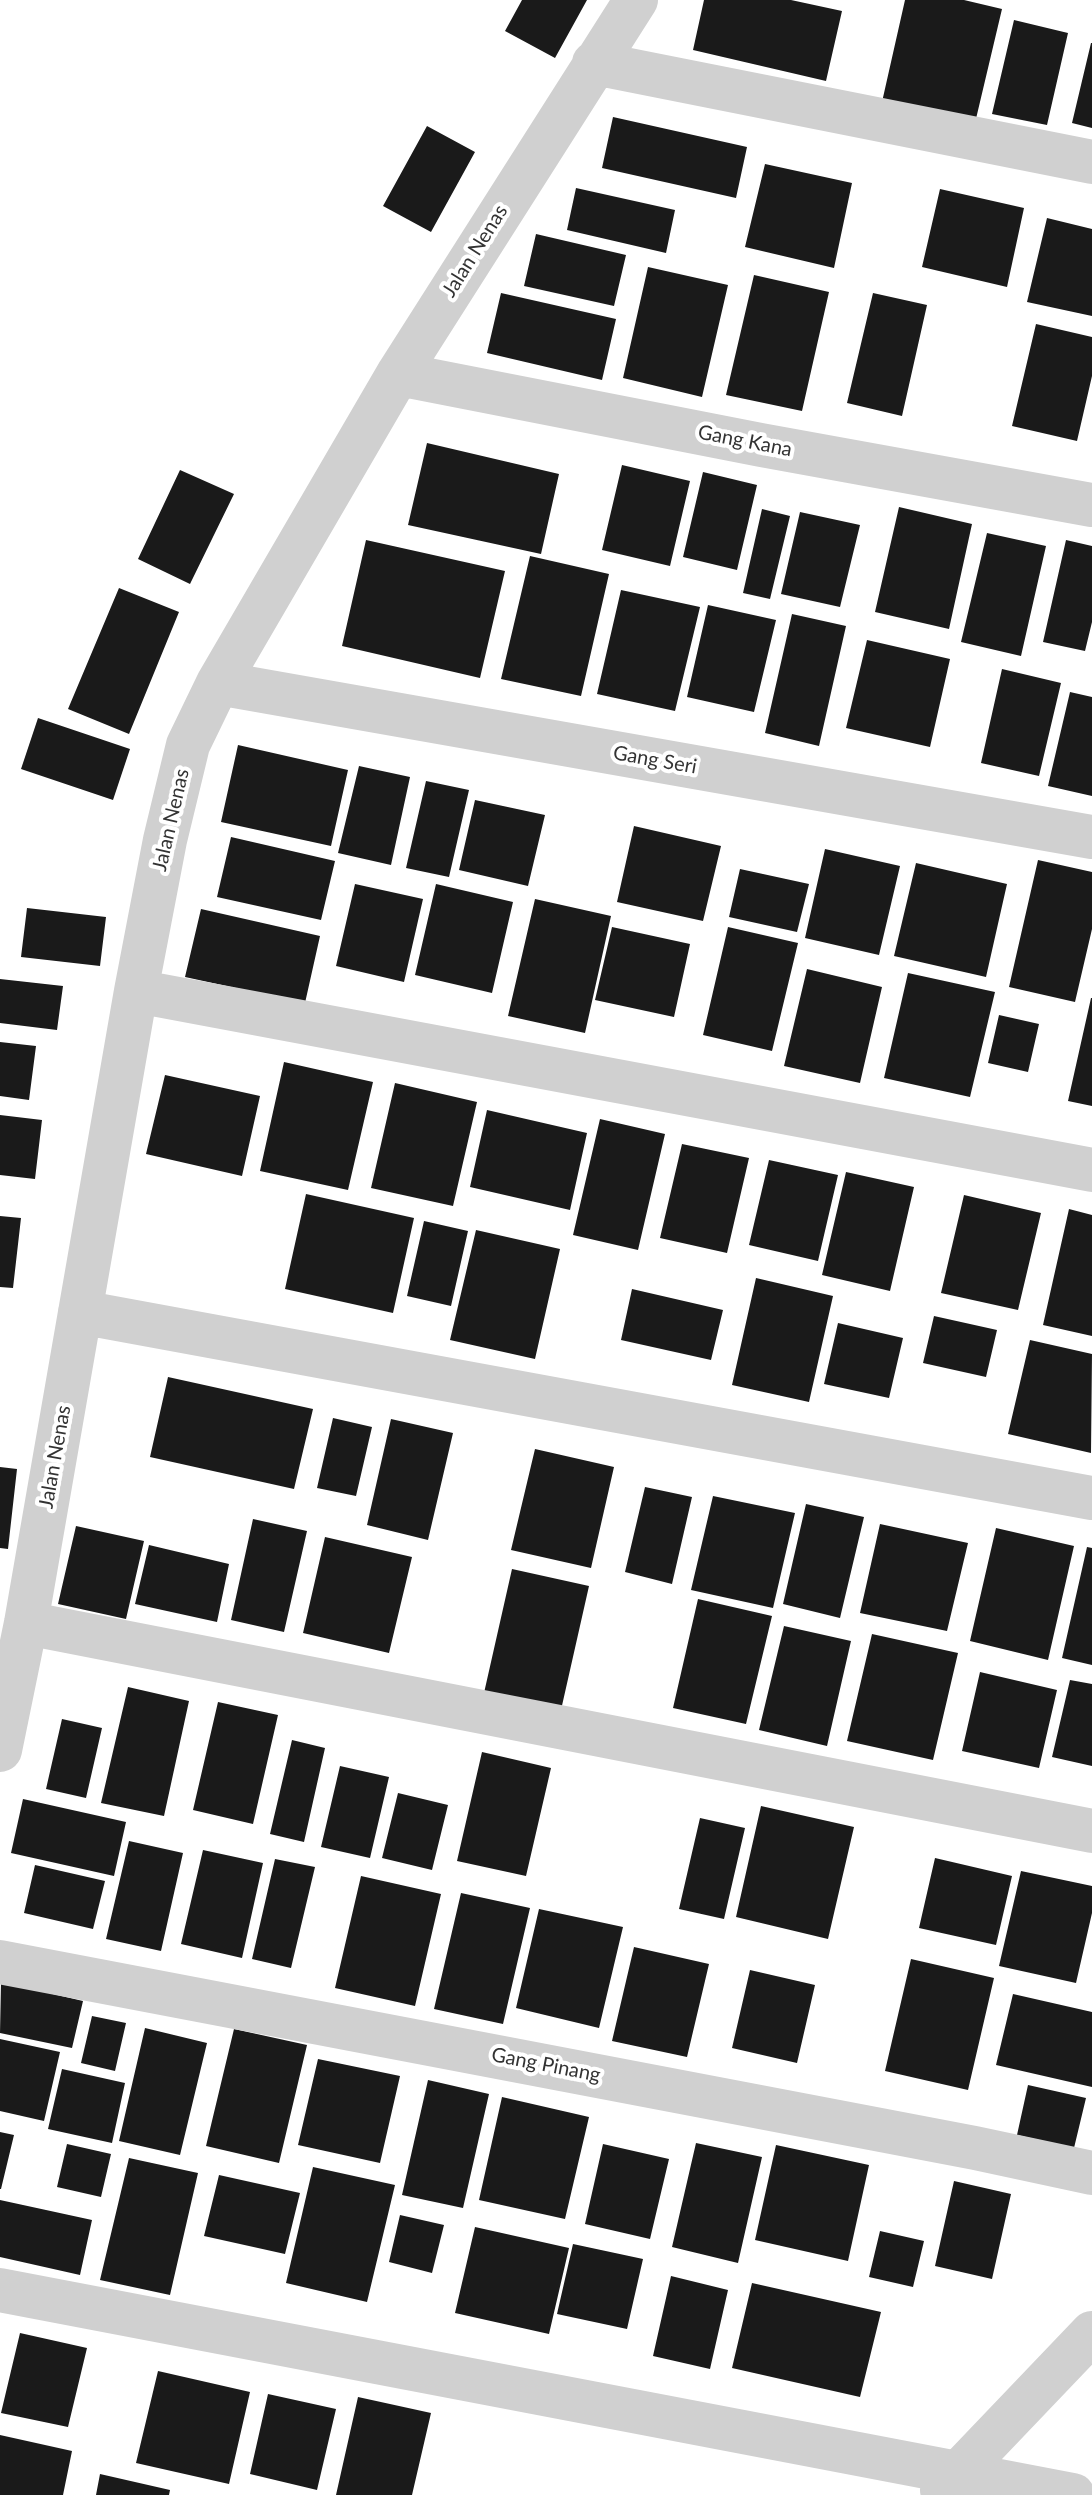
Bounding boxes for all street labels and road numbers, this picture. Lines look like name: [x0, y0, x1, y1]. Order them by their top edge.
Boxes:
street label: Jalan Nenas: [437, 200, 513, 302]
street label: Gang Kana: [696, 420, 794, 462]
street label: Gang Seri: [611, 741, 699, 779]
street label: Jalan Nenas: [148, 767, 194, 873]
street label: Jalan Nenas: [34, 1404, 76, 1510]
street label: Gang Pinang: [489, 2043, 603, 2087]

